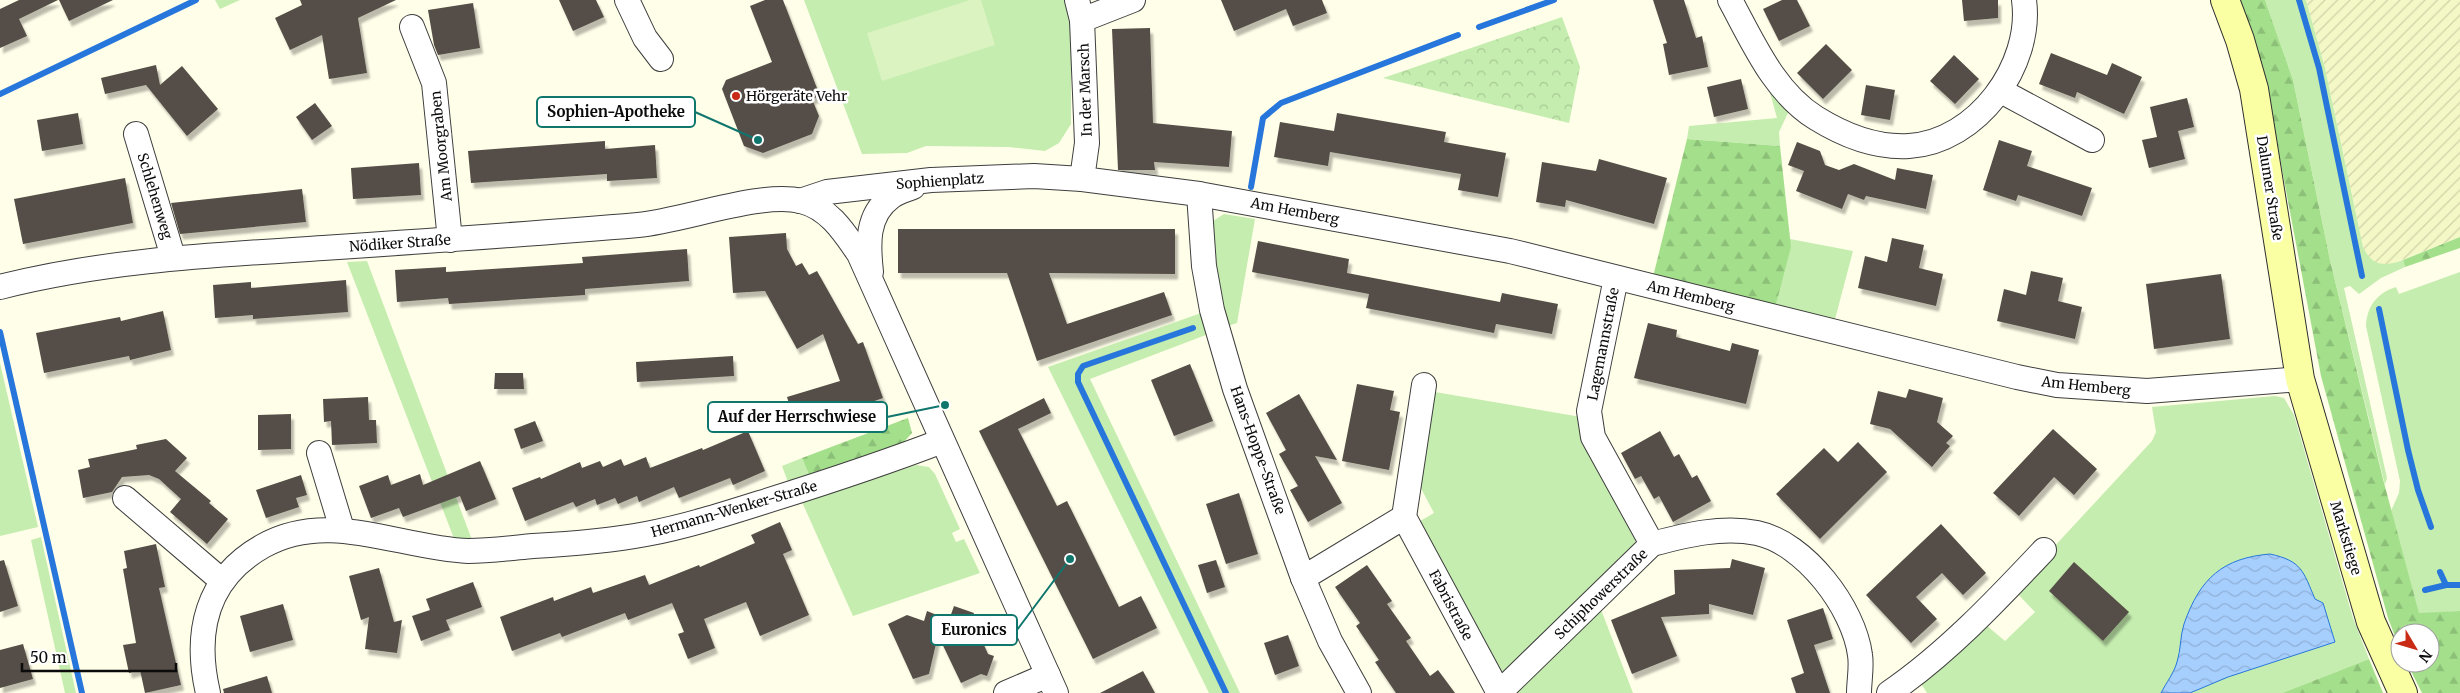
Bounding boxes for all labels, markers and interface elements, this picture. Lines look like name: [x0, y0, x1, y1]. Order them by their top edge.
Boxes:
street label: In der Marsch: [1074, 43, 1096, 137]
place label: Hörgeräte Vehr: [746, 87, 847, 105]
street label: Am Moorgraben: [426, 90, 456, 203]
marker: Hörgeräte Vehr: [730, 90, 742, 102]
callout: Sophien-Apotheke: [537, 97, 695, 127]
text: Sophien-Apotheke: [547, 102, 685, 121]
street label: Dalumer Straße: [2253, 134, 2287, 242]
street label: Schlehenweg: [133, 151, 177, 242]
street label: Sophienplatz: [895, 169, 985, 193]
street label: Am Hemberg: [1248, 193, 1341, 228]
street label: Nödiker Straße: [349, 230, 451, 256]
street label: Am Hemberg: [1644, 276, 1737, 316]
street label: Lagemannstraße: [1583, 286, 1623, 402]
street label: Am Hemberg: [2039, 372, 2132, 400]
street label: Hans-Hoppe-Straße: [1226, 383, 1290, 517]
callout: Auf der Herrschwiese: [708, 402, 887, 432]
text: Auf der Herrschwiese: [717, 407, 876, 426]
street label: Hermann-Wenker-Straße: [649, 477, 819, 541]
street label: Markstiege: [2326, 499, 2366, 577]
street label: Schiphowerstraße: [1551, 545, 1651, 643]
street label: Fabristraße: [1425, 567, 1477, 643]
callout: Euronics: [931, 615, 1017, 645]
text: Euronics: [941, 620, 1007, 639]
north arrow: [2390, 623, 2440, 673]
scale bar: [22, 640, 176, 672]
text: N: [2415, 646, 2436, 666]
text: 50 m: [30, 648, 67, 667]

